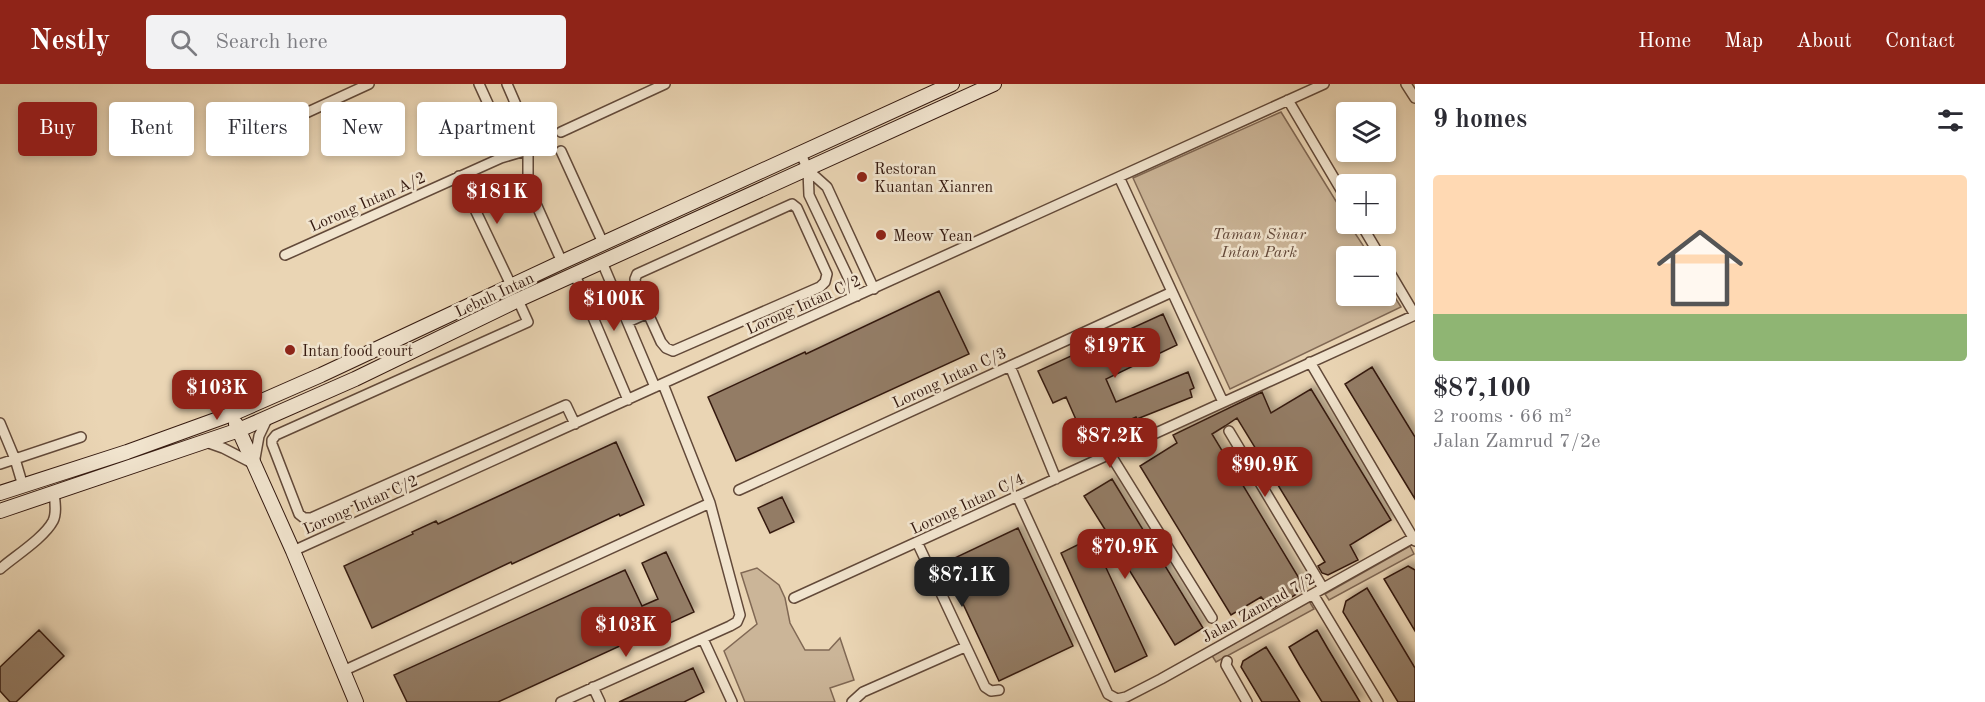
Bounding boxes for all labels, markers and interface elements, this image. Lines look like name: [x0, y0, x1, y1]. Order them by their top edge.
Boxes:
search box: [146, 15, 566, 69]
icon: search: [167, 26, 200, 59]
text: Nestly: [30, 28, 110, 56]
text: Search here: [215, 31, 328, 53]
text: Home: [1638, 31, 1691, 52]
text: Map: [1724, 31, 1763, 52]
text: About: [1796, 31, 1852, 52]
text: Contact: [1885, 31, 1955, 52]
chip: Buy: [18, 102, 97, 156]
chip: Rent: [109, 102, 194, 156]
chip: Filters: [206, 102, 309, 156]
chip: New: [321, 102, 405, 156]
chip: Apartment: [417, 102, 557, 156]
map controls: [1336, 102, 1396, 306]
button: layers: [1336, 102, 1396, 162]
icon: filters: [1934, 104, 1967, 137]
text: 9 homes: [1433, 107, 1527, 133]
place label: Restoran Kuantan Xianren: [874, 162, 994, 196]
street label: Lorong Intan A/2: [307, 170, 428, 236]
marker: Restoran Kuantan Xianren: [855, 170, 869, 184]
pin: $181K: [455, 174, 539, 225]
button: +: [1336, 174, 1396, 234]
text: $181K: [466, 183, 528, 203]
icon: home: [1646, 214, 1754, 322]
park label: Taman Sinar Intan Park: [1212, 227, 1307, 261]
marker: Meow Yean: [874, 228, 888, 242]
place label: Meow Yean: [893, 229, 973, 245]
button: −: [1336, 246, 1396, 306]
street label: Lebuh Intan: [453, 270, 537, 321]
street label: Lorong Intan C/2: [744, 273, 864, 338]
pin: $100K: [572, 281, 656, 332]
text: $100K: [583, 290, 645, 310]
pin: $197K: [1073, 328, 1157, 379]
text: $197K: [1084, 337, 1146, 357]
marker: Intan food court: [283, 343, 297, 357]
place label: Intan food court: [302, 344, 414, 360]
street label: Lorong Intan C/3: [890, 345, 1009, 412]
pin: $103K: [175, 370, 259, 421]
text: $87,100: [1433, 376, 1531, 402]
text: $103K: [186, 379, 248, 399]
text: 2 rooms · 66 m²: [1433, 407, 1572, 427]
pin: $87.2K: [1061, 418, 1159, 469]
text: $87.2K: [1076, 427, 1144, 447]
text: Jalan Zamrud 7/2e: [1433, 432, 1600, 452]
pin: $90.9K: [1216, 447, 1314, 498]
text: $90.9K: [1231, 456, 1299, 476]
street label: Lorong Intan C/4: [908, 471, 1027, 538]
street label: Lorong Intan C/2: [301, 473, 421, 538]
pin: $70.9K: [1076, 529, 1174, 580]
text: $70.9K: [1091, 538, 1159, 558]
pin: $87.1K: [913, 557, 1011, 608]
text: $87.1K: [928, 566, 996, 586]
street label: Jalan Zamrud 7/2: [1200, 571, 1318, 646]
pin: $103K: [584, 607, 668, 658]
text: $103K: [595, 616, 657, 636]

